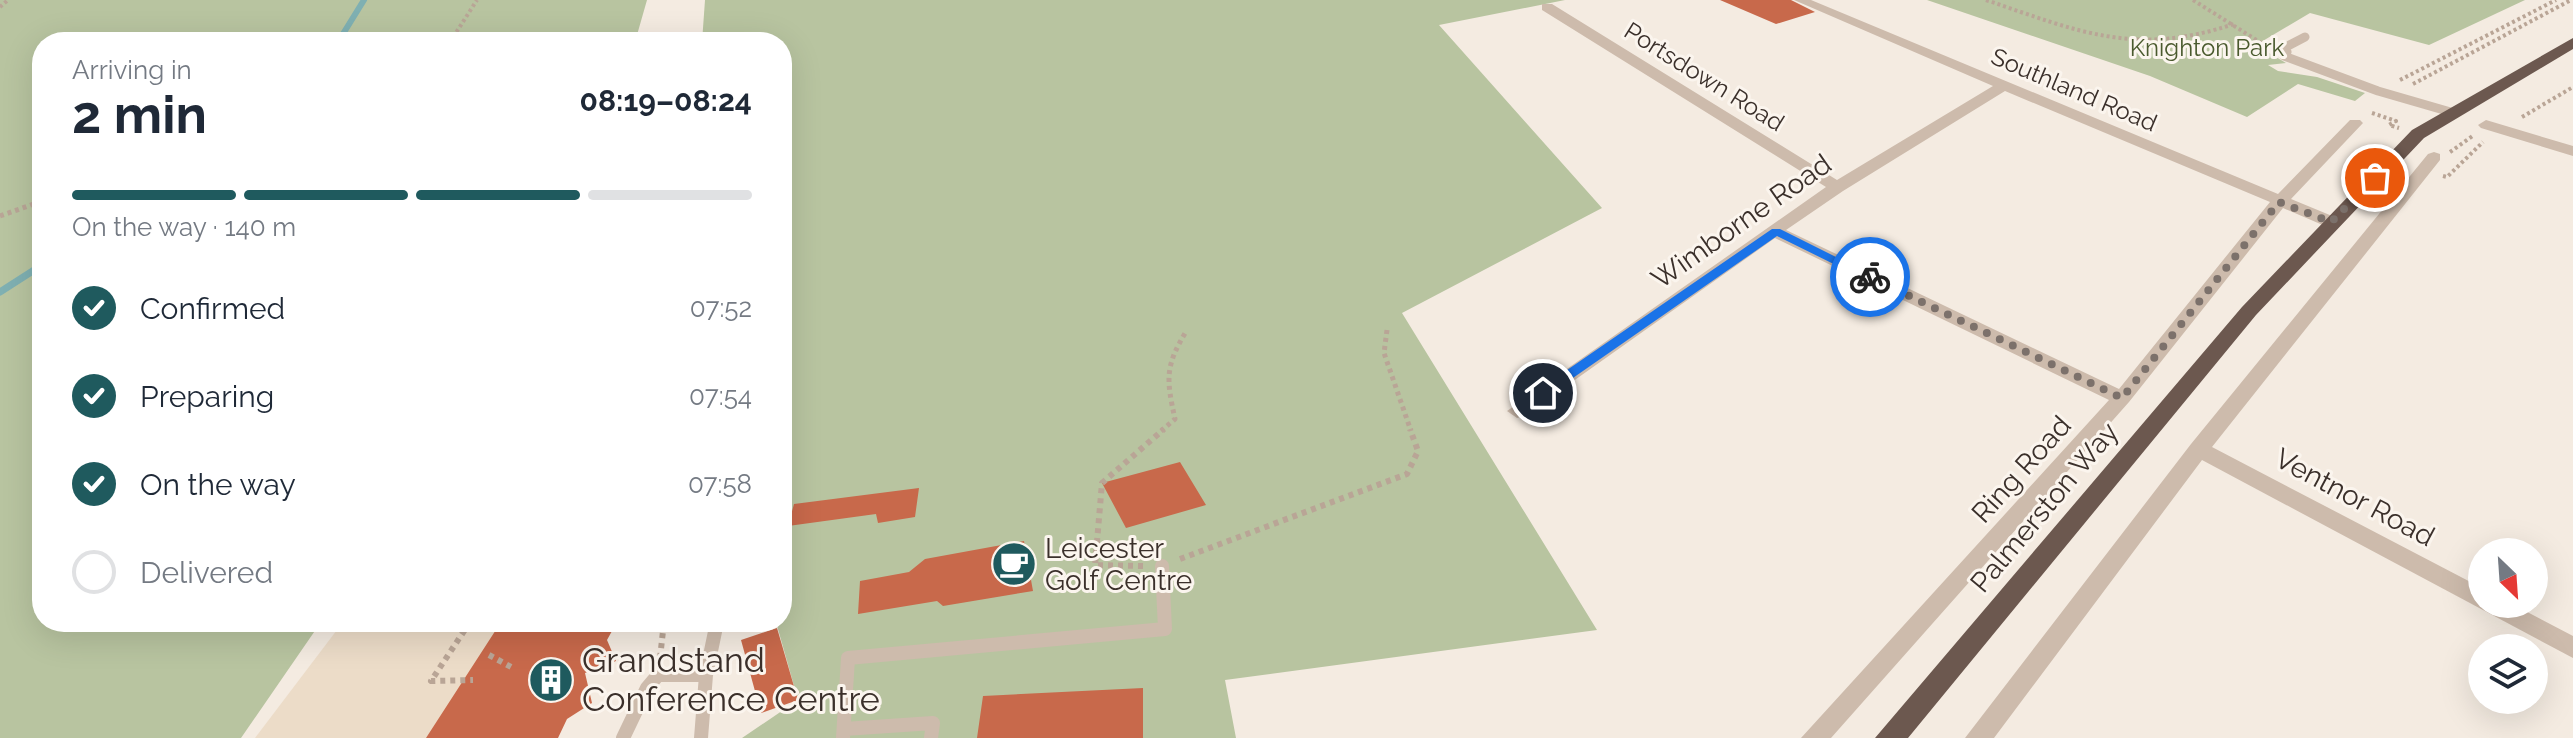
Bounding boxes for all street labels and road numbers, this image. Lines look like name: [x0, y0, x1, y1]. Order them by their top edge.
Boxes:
street label: Portsdown Road: [1619, 16, 1790, 137]
street label: Southland Road: [1987, 42, 2161, 138]
street label: Wimborne Road: [1645, 147, 1838, 296]
street label: Ring Road: [1965, 409, 2078, 529]
street label: Palmerston Way: [1964, 416, 2125, 599]
street label: Ventnor Road: [2269, 442, 2440, 553]

